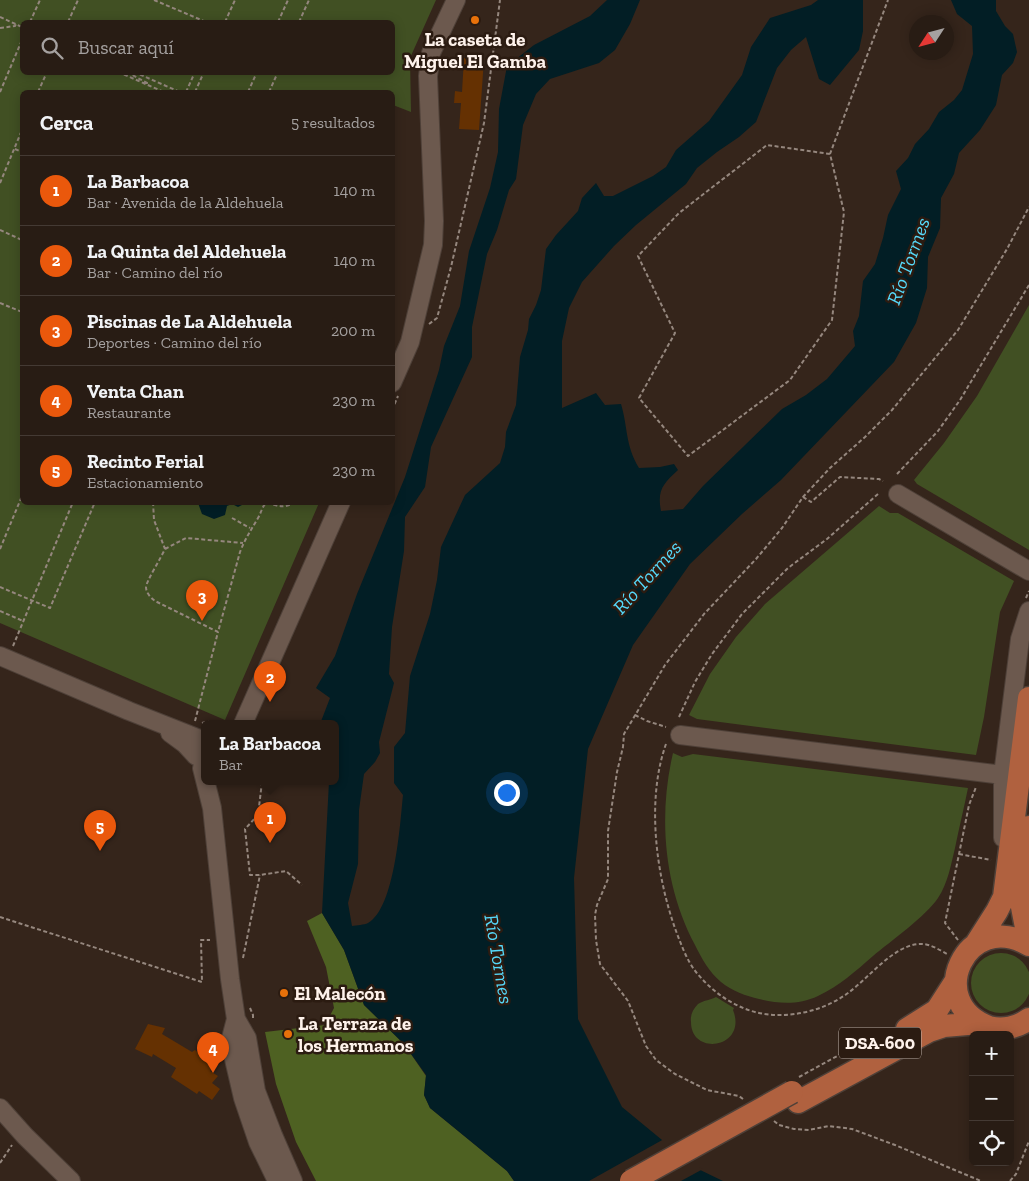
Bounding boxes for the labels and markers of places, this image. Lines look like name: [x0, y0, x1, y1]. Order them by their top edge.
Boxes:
marker: La caseta de Miguel El Gamba: [469, 14, 481, 26]
place label: La caseta de Miguel El Gamba: [404, 28, 546, 73]
pin: 3: [186, 580, 218, 621]
pin: 2: [254, 661, 286, 702]
pin: 1: [254, 802, 286, 843]
pin: 5: [84, 810, 116, 851]
place label: El Malecón: [294, 982, 386, 1005]
marker: El Malecón: [278, 987, 290, 999]
place label: La Terraza de los Hermanos: [298, 1012, 414, 1057]
marker: La Terraza de los Hermanos: [282, 1028, 294, 1040]
pin: 4: [197, 1032, 229, 1073]

